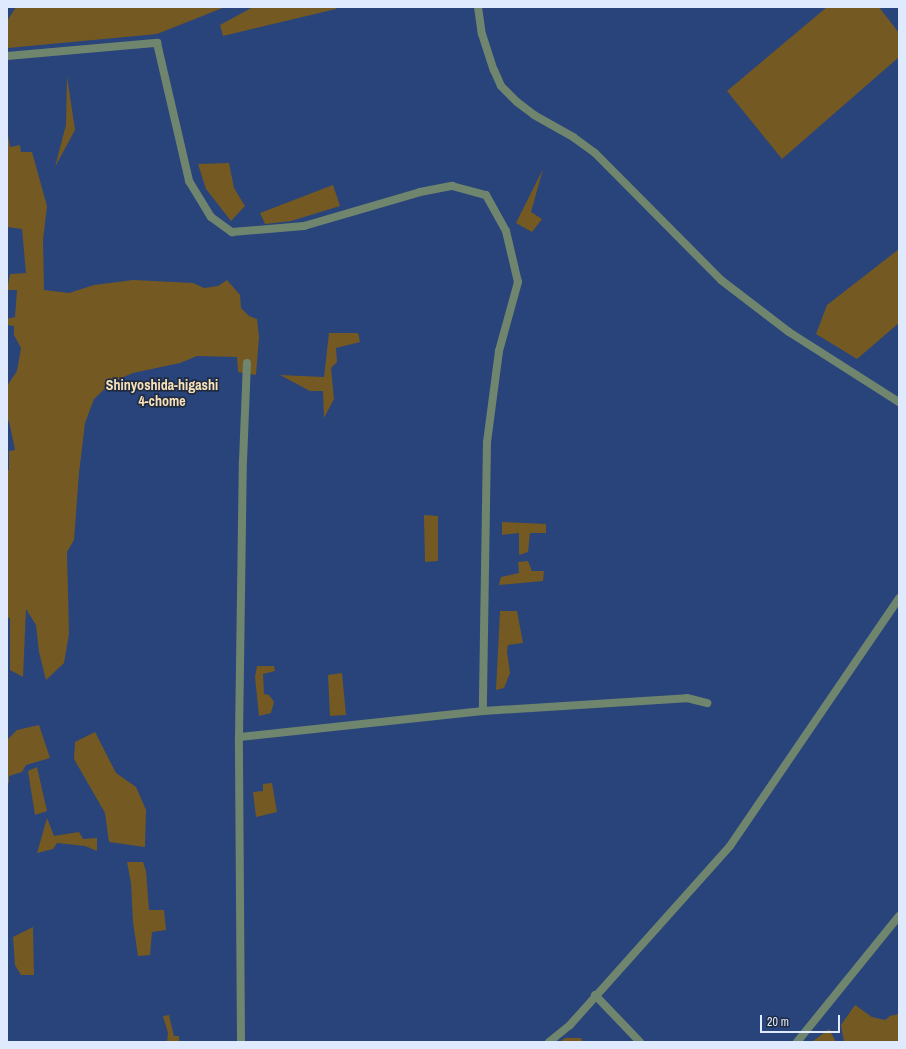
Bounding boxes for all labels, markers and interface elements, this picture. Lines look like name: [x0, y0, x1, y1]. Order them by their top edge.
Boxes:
district label: Shinyoshida-higashi 4-chome: [106, 377, 218, 410]
scale bar: [762, 1007, 842, 1033]
text: 20 m: [767, 1014, 789, 1030]

